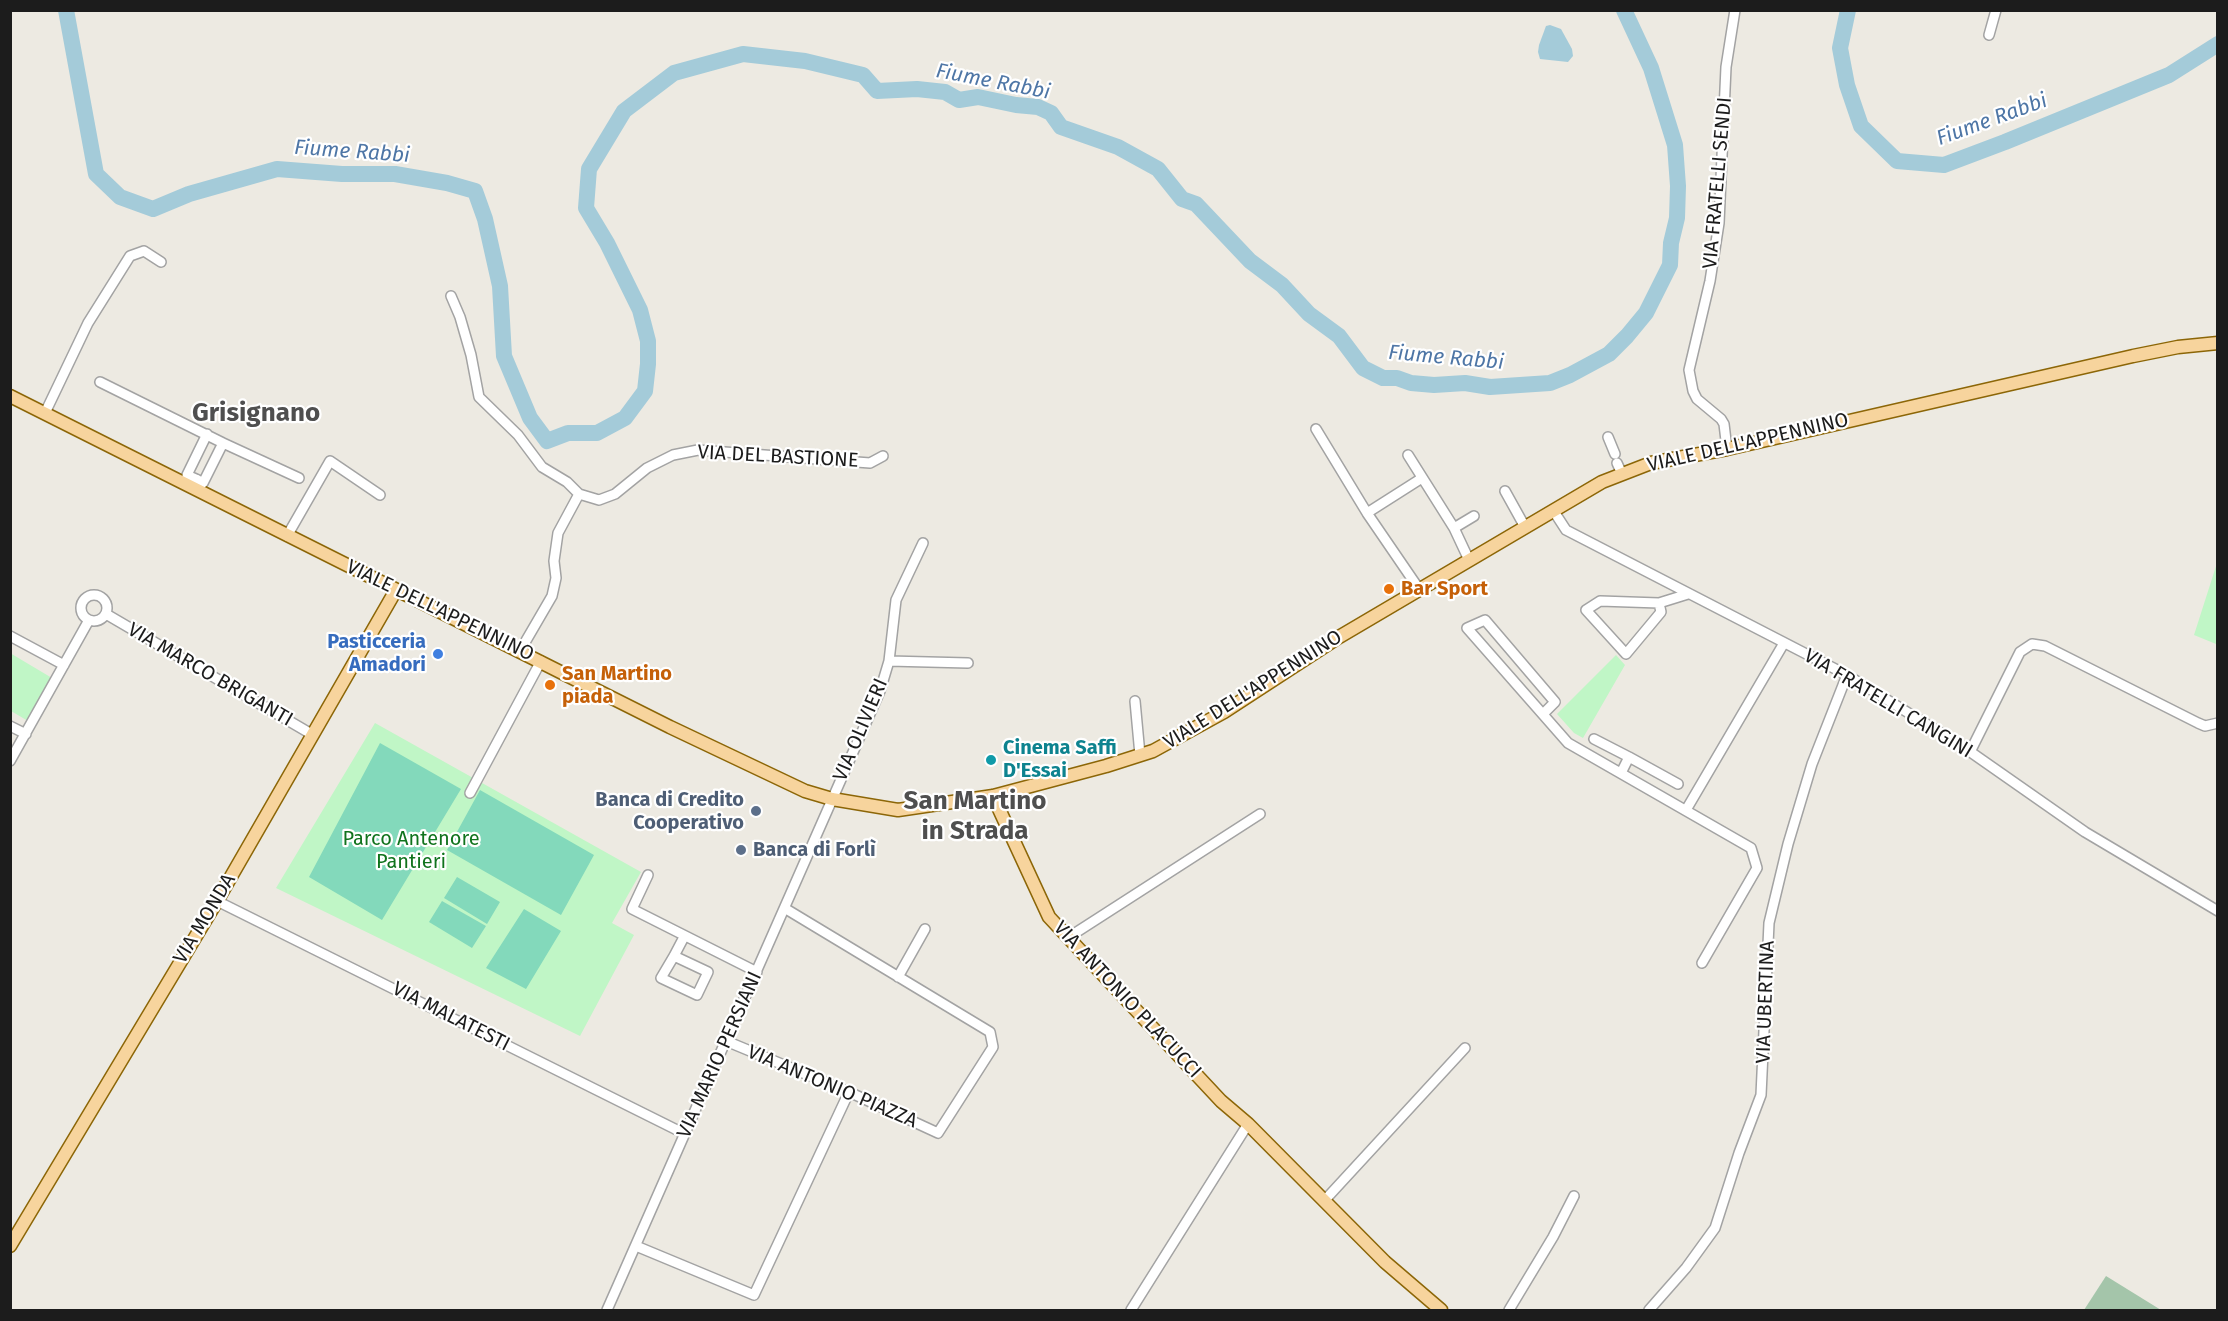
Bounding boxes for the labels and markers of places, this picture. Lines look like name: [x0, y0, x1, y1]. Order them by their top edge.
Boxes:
place label: Bar Sport: [1401, 577, 1488, 601]
marker: Bar Sport: [1382, 582, 1396, 596]
place label: Pasticceria Amadori: [327, 630, 426, 677]
marker: Pasticceria Amadori: [431, 647, 445, 661]
place label: San Martino piada: [562, 662, 672, 709]
marker: San Martino piada: [543, 678, 557, 692]
place label: Cinema Saffi D'Essai: [1003, 736, 1117, 783]
marker: Cinema Saffi D'Essai: [984, 753, 998, 767]
place label: Banca di Credito Cooperativo: [595, 788, 744, 835]
marker: Banca di Credito Cooperativo: [749, 804, 763, 818]
place label: Banca di Forlì: [753, 838, 876, 862]
marker: Banca di Forlì: [734, 843, 748, 857]

